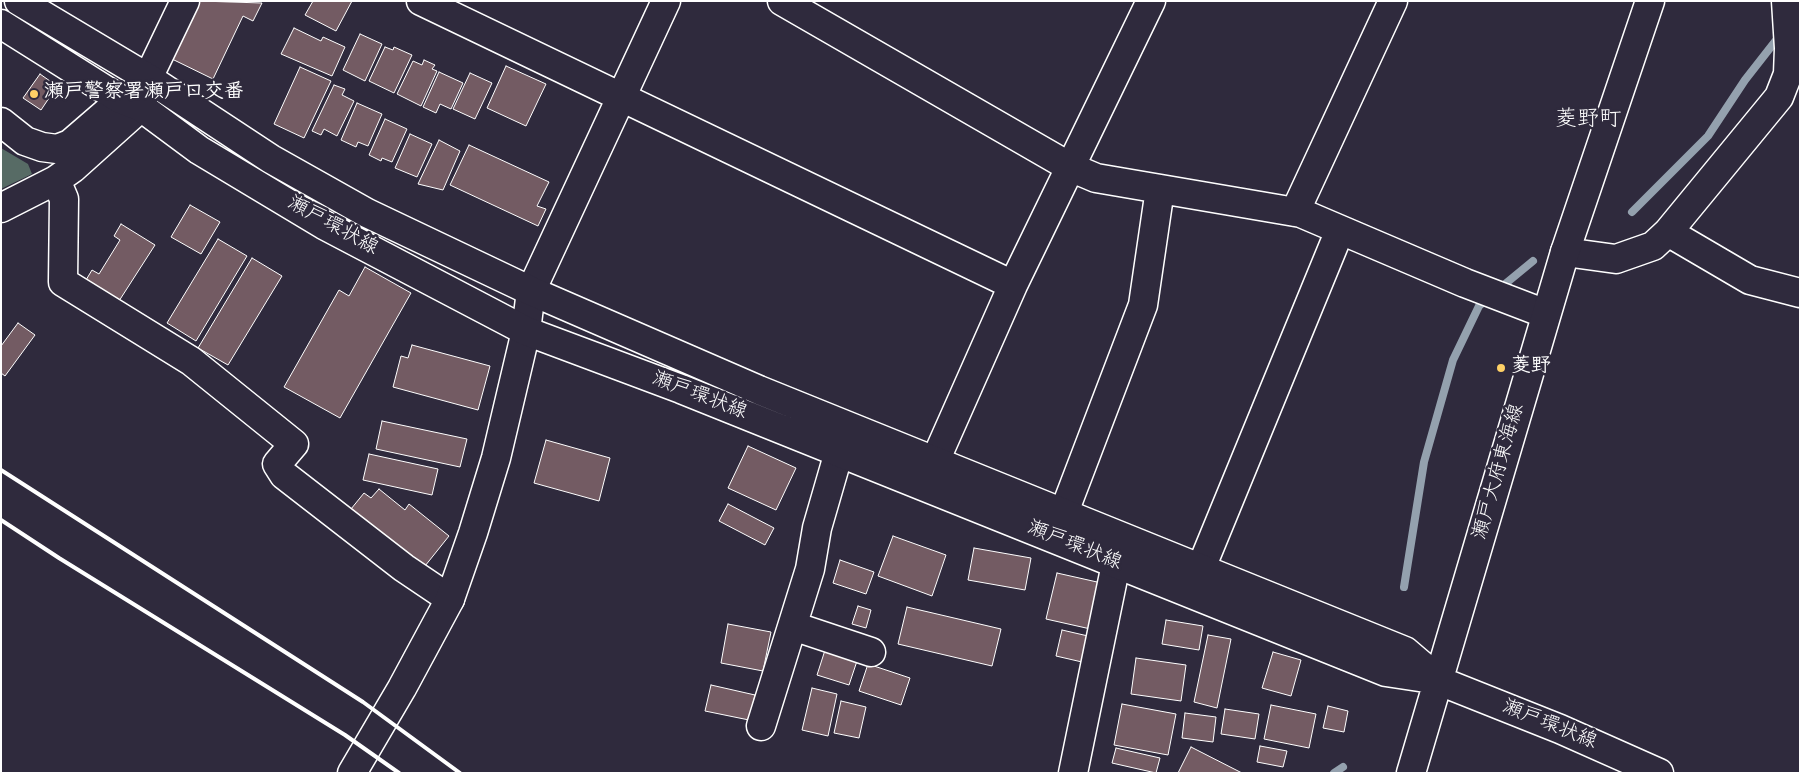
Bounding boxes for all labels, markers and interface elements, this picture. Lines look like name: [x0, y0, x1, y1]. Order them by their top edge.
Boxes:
place label: 瀬戸警察署瀬戸口交番: [44, 82, 244, 106]
marker: 瀬戸警察署瀬戸口交番: [28, 88, 40, 100]
district label: 菱野町: [1555, 108, 1621, 134]
street label: 瀬戸環状線: [282, 192, 382, 262]
place label: 菱野: [1511, 356, 1551, 380]
marker: 菱野: [1495, 362, 1507, 374]
street label: 瀬戸環状線: [648, 368, 750, 426]
street label: 瀬戸大府東海線: [1469, 401, 1531, 543]
street label: 瀬戸環状線: [1023, 517, 1125, 577]
street label: 瀬戸環状線: [1498, 696, 1600, 756]

